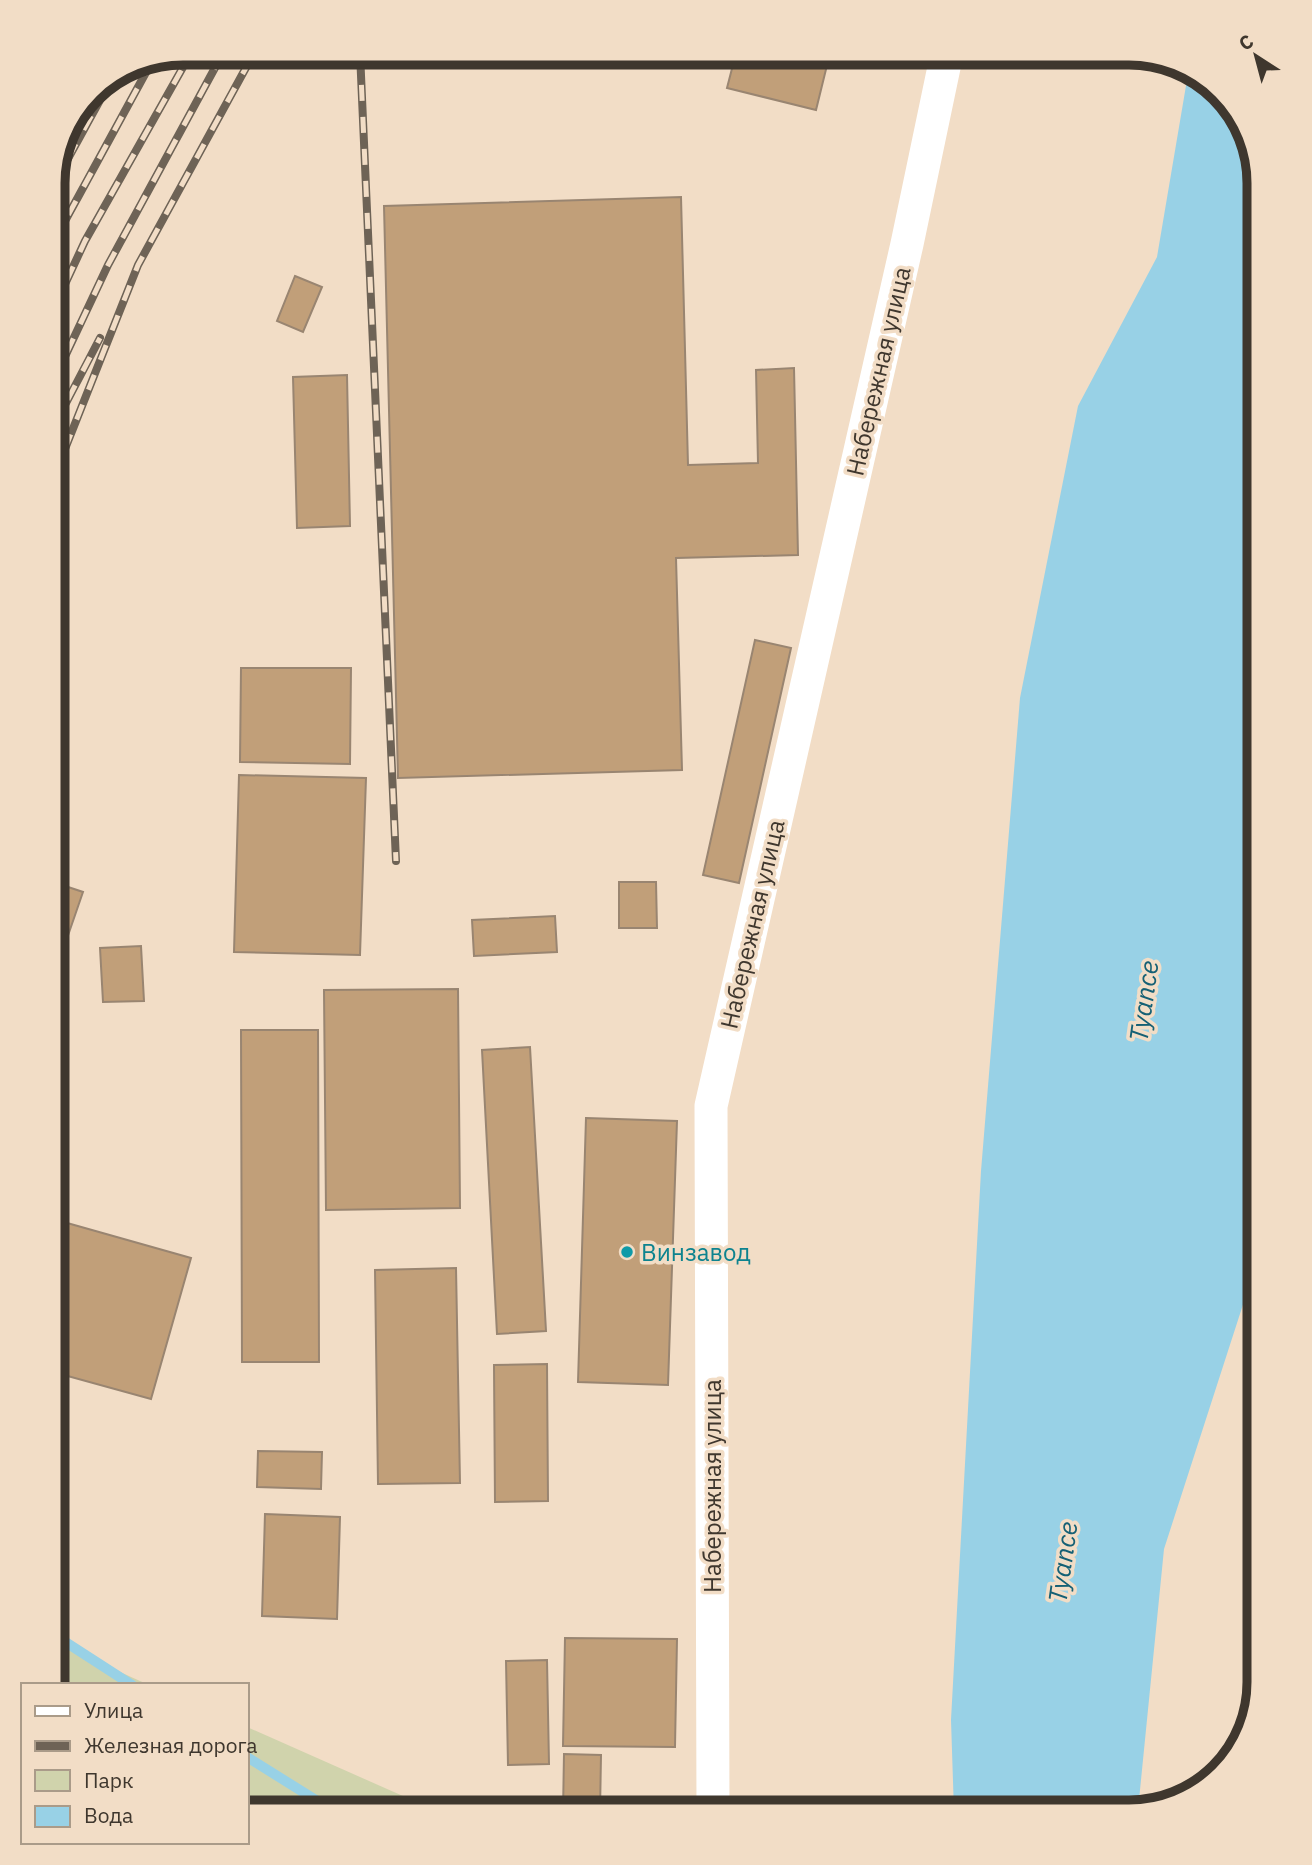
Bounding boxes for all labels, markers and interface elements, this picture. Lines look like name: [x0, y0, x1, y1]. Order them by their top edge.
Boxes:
north arrow: [1221, 21, 1291, 91]
text: С: [1234, 29, 1258, 56]
street label: Набережная улица: [838, 263, 918, 479]
street label: Набережная улица: [712, 816, 792, 1032]
water label: Туапсе: [1120, 958, 1166, 1044]
place label: Винзавод: [641, 1236, 751, 1268]
marker: Винзавод: [619, 1244, 635, 1260]
street label: Набережная улица: [696, 1379, 728, 1593]
water label: Туапсе: [1039, 1519, 1085, 1605]
legend: [21, 1683, 248, 1844]
text: Улица: [84, 1696, 143, 1724]
text: Железная дорога: [84, 1731, 257, 1759]
text: Парк: [84, 1766, 134, 1794]
text: Вода: [84, 1801, 133, 1829]

